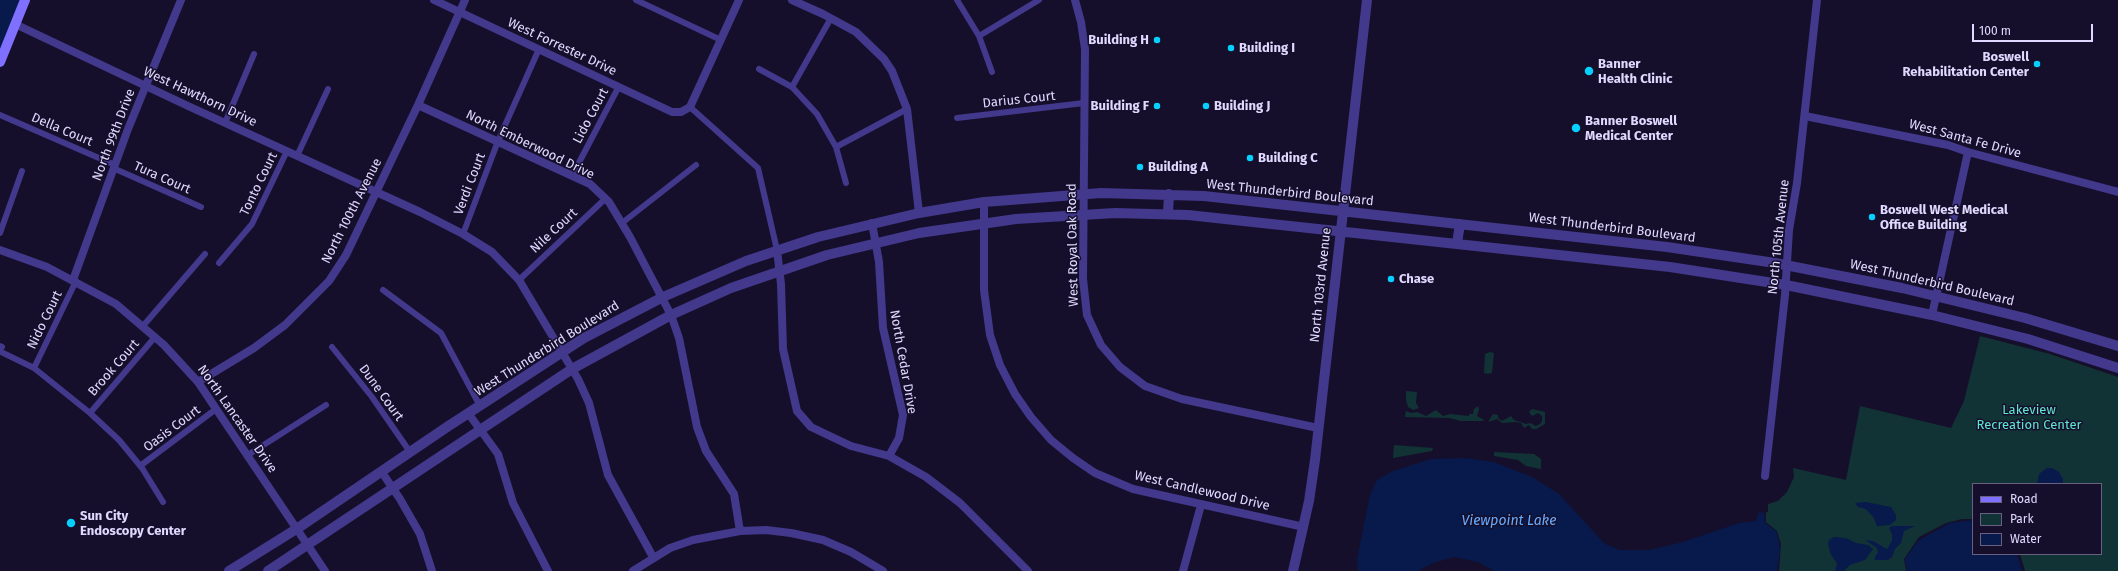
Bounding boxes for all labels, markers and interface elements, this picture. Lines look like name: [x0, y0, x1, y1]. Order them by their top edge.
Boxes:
street label: West Forrester Drive: [505, 15, 619, 79]
scale bar: [1974, 16, 2095, 42]
text: 100 m: [1979, 24, 2011, 38]
place label: Building H: [1088, 32, 1149, 48]
marker: Building H: [1152, 35, 1162, 45]
place label: Building I: [1239, 40, 1295, 56]
marker: Building I: [1226, 43, 1236, 53]
place label: Boswell Rehabilitation Center: [1903, 49, 2029, 80]
place label: Banner Health Clinic: [1598, 56, 1672, 87]
marker: Boswell Rehabilitation Center: [2032, 59, 2042, 69]
street label: West Hawthorn Drive: [141, 64, 259, 130]
marker: Banner Health Clinic: [1583, 65, 1595, 77]
street label: Lido Court: [570, 85, 612, 147]
street label: North 99th Drive: [89, 87, 139, 183]
street label: Darius Court: [982, 88, 1056, 112]
place label: Building F: [1091, 98, 1149, 114]
place label: Building J: [1214, 98, 1270, 114]
marker: Building F: [1152, 101, 1162, 111]
marker: Building J: [1201, 101, 1211, 111]
street label: North Emberwood Drive: [463, 107, 597, 183]
street label: Della Court: [29, 110, 95, 150]
place label: Banner Boswell Medical Center: [1585, 113, 1677, 144]
street label: West Santa Fe Drive: [1907, 116, 2023, 162]
marker: Banner Boswell Medical Center: [1570, 122, 1582, 134]
street label: Tonto Court: [237, 150, 281, 218]
place label: Building C: [1258, 150, 1318, 166]
street label: Verdi Court: [451, 151, 489, 217]
marker: Building C: [1245, 153, 1255, 163]
street label: North 100th Avenue: [319, 156, 385, 266]
street label: Tura Court: [131, 159, 193, 197]
place label: Building A: [1148, 159, 1208, 175]
marker: Building A: [1135, 162, 1145, 172]
street label: West Thunderbird Boulevard: [1206, 176, 1374, 210]
street label: North 105th Avenue: [1765, 179, 1793, 295]
street label: West Royal Oak Road: [1064, 183, 1082, 307]
place label: Boswell West Medical Office Building: [1880, 202, 2008, 233]
street label: Nile Court: [527, 205, 581, 257]
street label: West Thunderbird Boulevard: [1528, 210, 1696, 246]
marker: Boswell West Medical Office Building: [1867, 212, 1877, 222]
street label: North 103rd Avenue: [1307, 227, 1335, 343]
street label: West Thunderbird Boulevard: [1848, 256, 2016, 310]
place label: Chase: [1399, 271, 1434, 287]
marker: Chase: [1386, 274, 1396, 284]
street label: Nido Court: [24, 288, 66, 352]
street label: West Thunderbird Boulevard: [472, 298, 622, 400]
street label: North Cedar Drive: [886, 309, 920, 415]
street label: Brook Court: [85, 337, 143, 399]
street label: North Lancaster Drive: [194, 362, 280, 476]
street label: Dune Court: [355, 362, 407, 424]
park label: Lakeview Recreation Center: [1977, 402, 2081, 433]
street label: Oasis Court: [141, 403, 203, 455]
street label: West Candlewood Drive: [1133, 468, 1271, 514]
legend: [1972, 483, 2102, 555]
text: Road: [2010, 492, 2038, 506]
place label: Sun City Endoscopy Center: [80, 508, 186, 539]
text: Park: [2010, 512, 2034, 526]
water label: Viewpoint Lake: [1462, 513, 1556, 529]
marker: Sun City Endoscopy Center: [65, 517, 77, 529]
text: Water: [2010, 532, 2041, 546]

